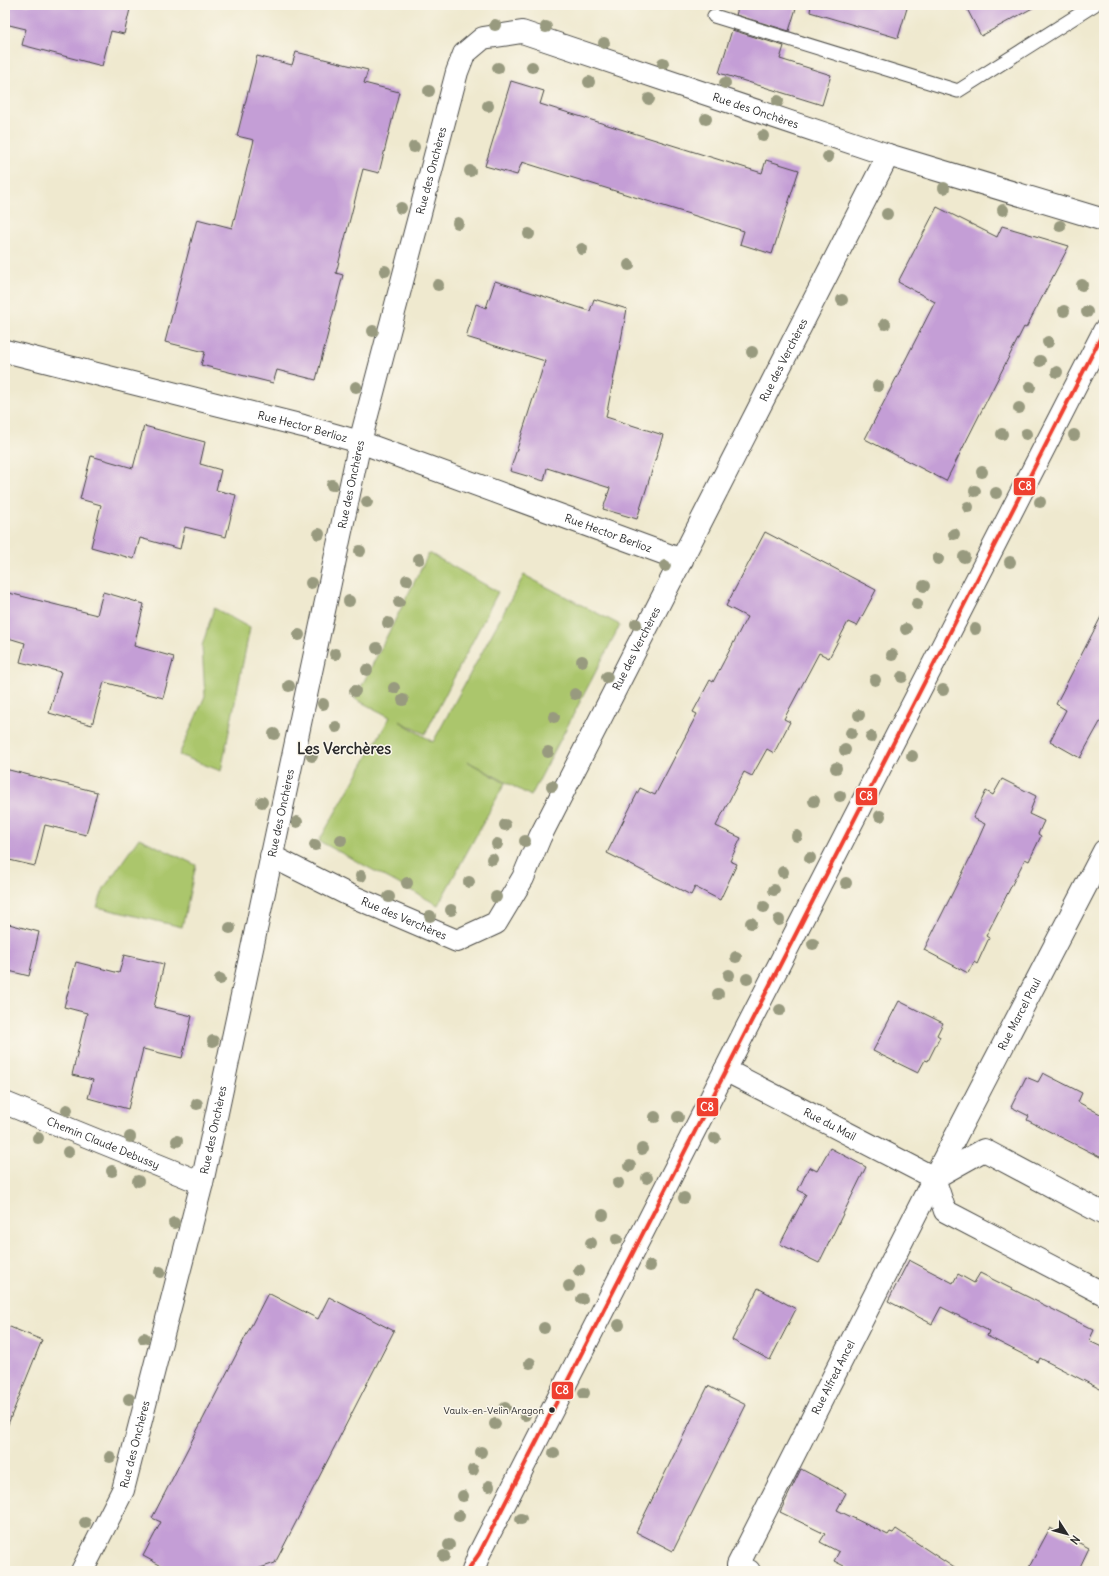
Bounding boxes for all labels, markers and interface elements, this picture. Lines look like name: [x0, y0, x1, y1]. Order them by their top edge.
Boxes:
street label: Rue des Onchères: [711, 90, 800, 131]
street label: Rue des Onchères: [413, 125, 449, 216]
street label: Rue des Verchères: [756, 316, 811, 404]
street label: Rue Hector Berlioz: [256, 408, 349, 445]
street label: Rue des Onchères: [335, 439, 367, 530]
line badge: C8: [1013, 477, 1036, 496]
text: C8: [1018, 479, 1032, 493]
street label: Rue Hector Berlioz: [563, 511, 654, 555]
street label: Rue des Verchères: [609, 605, 663, 693]
district label: Les Verchères: [297, 739, 391, 758]
street label: Rue des Onchères: [265, 768, 297, 858]
line badge: C8: [855, 787, 878, 806]
text: C8: [859, 789, 873, 803]
street label: Rue des Verchères: [359, 894, 449, 943]
street label: Rue Marcel Paul: [995, 976, 1044, 1053]
street label: Rue des Onchères: [197, 1085, 230, 1175]
line badge: C8: [696, 1097, 719, 1117]
text: C8: [700, 1100, 714, 1114]
street label: Rue du Mail: [801, 1105, 859, 1144]
street label: Chemin Claude Debussy: [45, 1114, 162, 1172]
street label: Rue Alfred Ancel: [808, 1338, 858, 1417]
line badge: C8: [551, 1381, 574, 1400]
text: C8: [555, 1383, 569, 1397]
street label: Rue des Onchères: [117, 1399, 153, 1490]
place label: Vaulx-en-Velin Aragon: [444, 1404, 544, 1417]
marker: Vaulx-en-Velin Aragon: [547, 1405, 557, 1415]
north arrow: [1047, 1514, 1087, 1554]
text: N: [1067, 1533, 1083, 1547]

